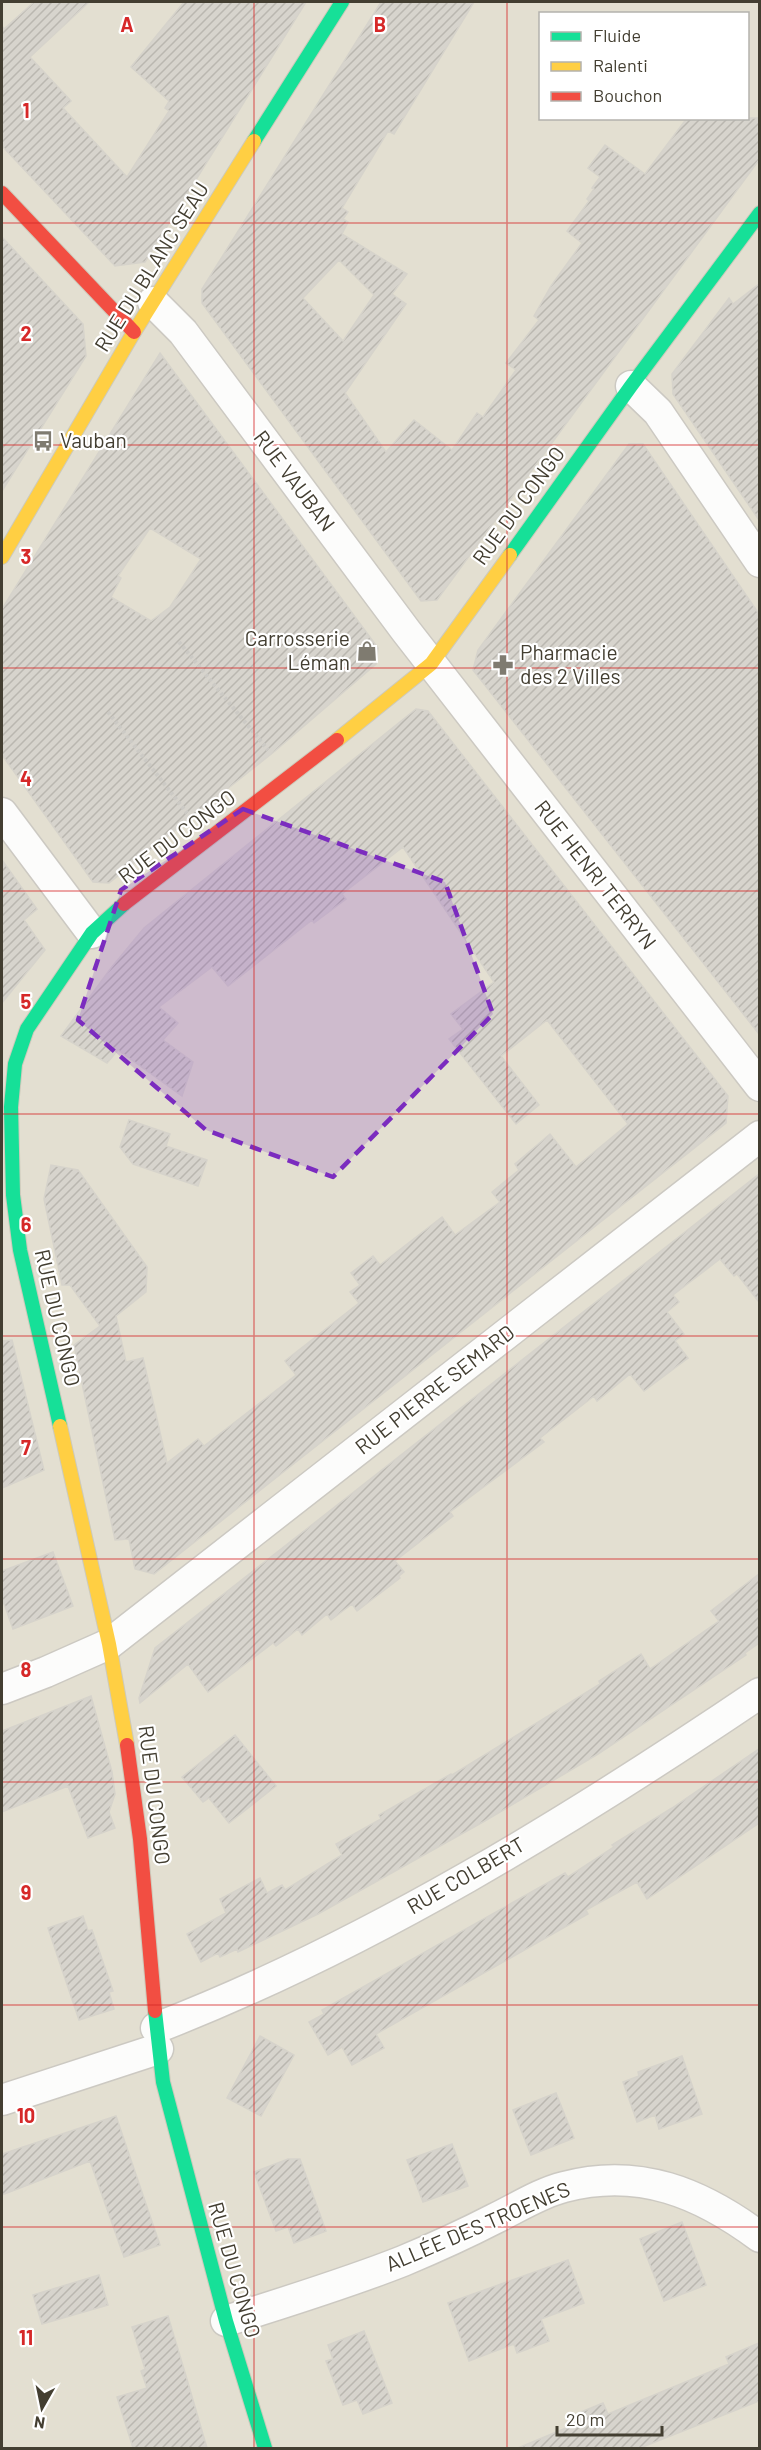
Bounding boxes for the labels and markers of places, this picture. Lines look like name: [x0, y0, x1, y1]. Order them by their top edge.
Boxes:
place label: Vauban: [60, 427, 127, 452]
bus stop icon: Vauban: [31, 429, 55, 453]
place label: Carrosserie Léman: [245, 625, 350, 674]
shop icon: Carrosserie Léman: [355, 639, 379, 663]
place label: Pharmacie des 2 Villes: [520, 639, 621, 688]
pharmacy icon: Pharmacie des 2 Villes: [491, 653, 515, 677]

